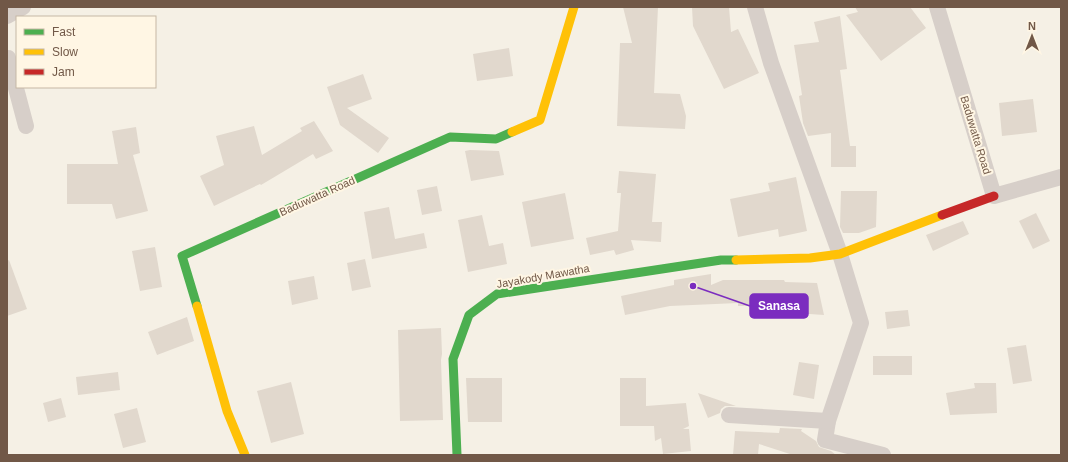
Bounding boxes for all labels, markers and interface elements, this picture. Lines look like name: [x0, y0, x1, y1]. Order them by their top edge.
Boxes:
legend: [16, 16, 156, 88]
north arrow: [1012, 16, 1052, 56]
text: N: [1028, 20, 1036, 32]
text: Fast: [52, 25, 76, 39]
text: Slow: [52, 45, 78, 59]
text: Jam: [52, 65, 75, 79]
street label: Baduwatta Road: [958, 94, 994, 176]
street label: Baduwatta Road: [277, 174, 357, 218]
street label: Jayakody Mawatha: [496, 262, 591, 290]
callout: Sanasa: [750, 294, 808, 318]
text: Sanasa: [758, 299, 800, 313]

